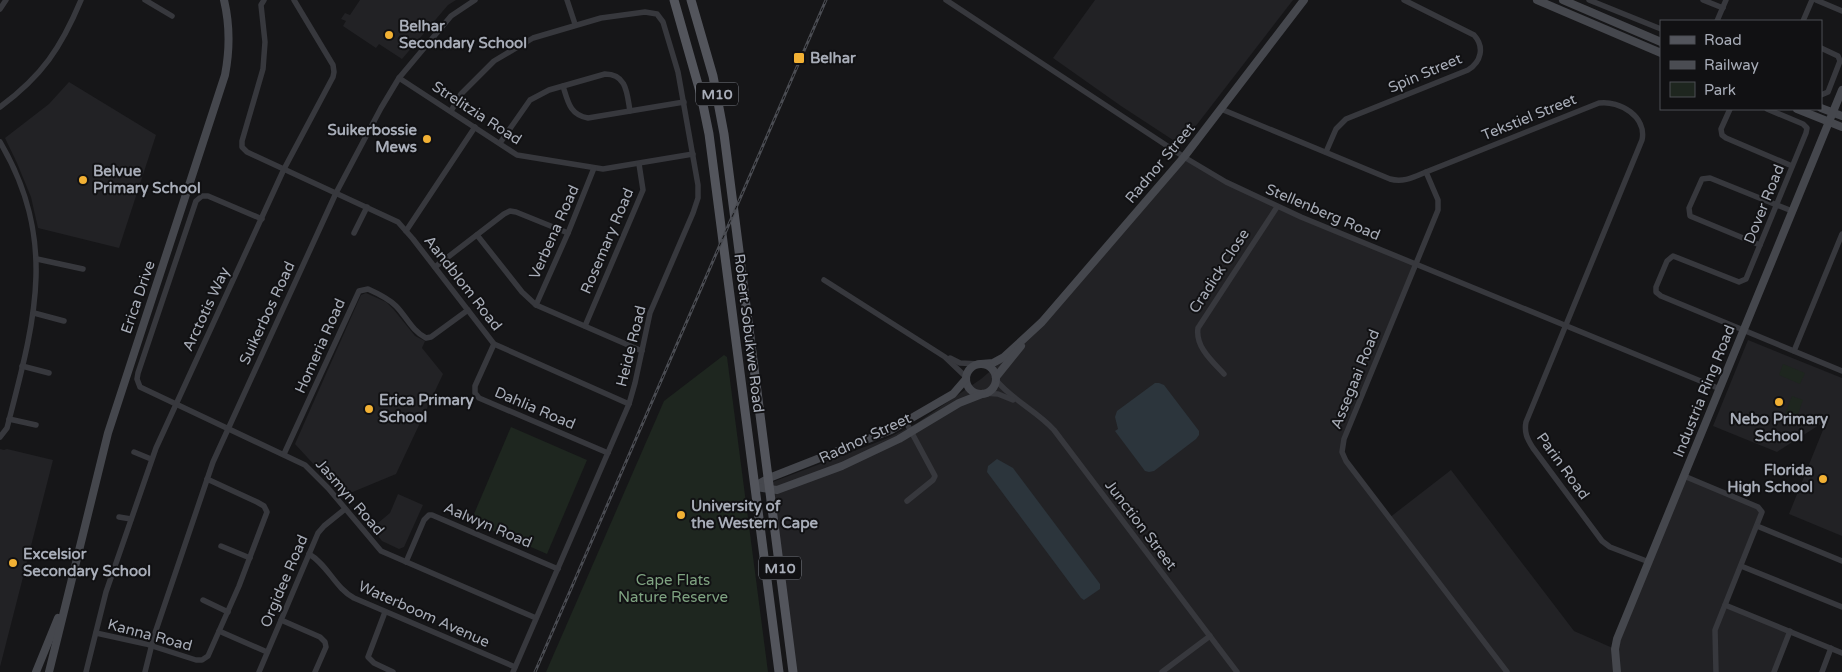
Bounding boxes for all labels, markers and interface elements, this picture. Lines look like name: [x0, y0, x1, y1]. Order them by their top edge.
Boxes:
place label: Belhar Secondary School: [399, 17, 527, 53]
legend: [1660, 20, 1822, 110]
marker: Belhar Secondary School: [383, 29, 395, 41]
text: Road: [1704, 31, 1742, 49]
place label: Belhar: [810, 49, 856, 67]
street label: Spin Street: [1385, 49, 1465, 97]
marker: Belhar: [792, 51, 806, 65]
text: Railway: [1704, 56, 1759, 74]
street label: Strelitzia Road: [429, 77, 525, 149]
text: Park: [1704, 81, 1736, 99]
road number: M10: [696, 82, 738, 106]
street label: Tekstiel Street: [1479, 90, 1579, 144]
street label: Radnor Street: [1121, 119, 1199, 207]
place label: Suikerbossie Mews: [328, 121, 418, 156]
marker: Suikerbossie Mews: [421, 133, 433, 145]
place label: Belvue Primary School: [93, 162, 201, 198]
street label: Dover Road: [1740, 162, 1788, 246]
marker: Belvue Primary School: [77, 174, 89, 186]
street label: Stellenberg Road: [1263, 180, 1383, 244]
street label: Verbena Road: [525, 182, 583, 282]
street label: Rosemary Road: [577, 185, 637, 297]
street label: Cradick Close: [1185, 226, 1253, 316]
street label: Aandblom Road: [420, 232, 506, 334]
street label: Robert Sobukwe Road: [730, 252, 768, 414]
street label: Erica Drive: [117, 258, 159, 336]
street label: Suikerbos Road: [235, 259, 299, 367]
street label: Arctotis Way: [179, 264, 233, 354]
street label: Homeria Road: [291, 296, 349, 396]
street label: Heide Road: [612, 304, 650, 388]
street label: Industria Ring Road: [1669, 322, 1739, 460]
street label: Assegaai Road: [1327, 327, 1383, 431]
street label: Dahlia Road: [492, 383, 578, 433]
place label: Erica Primary School: [379, 391, 474, 426]
marker: Nebo Primary School: [1773, 396, 1785, 408]
marker: Erica Primary School: [363, 403, 375, 415]
street label: Radnor Street: [816, 409, 914, 467]
place label: Nebo Primary School: [1730, 410, 1828, 445]
street label: Parin Road: [1533, 429, 1593, 503]
street label: Jasmyn Road: [312, 455, 388, 539]
place label: Florida High School: [1727, 461, 1813, 497]
marker: Florida High School: [1817, 473, 1829, 485]
street label: Junction Street: [1101, 477, 1181, 574]
place label: University of the Western Cape: [690, 497, 819, 533]
street label: Aalwyn Road: [441, 498, 535, 552]
marker: University of the Western Cape: [675, 509, 687, 521]
street label: Orgidee Road: [256, 532, 312, 630]
place label: Excelsior Secondary School: [23, 545, 151, 581]
road number: M10: [759, 556, 801, 580]
marker: Excelsior Secondary School: [7, 557, 19, 569]
park label: Cape Flats Nature Reserve: [618, 571, 728, 606]
street label: Waterboom Avenue: [356, 577, 492, 651]
street label: Kanna Road: [106, 615, 194, 655]

